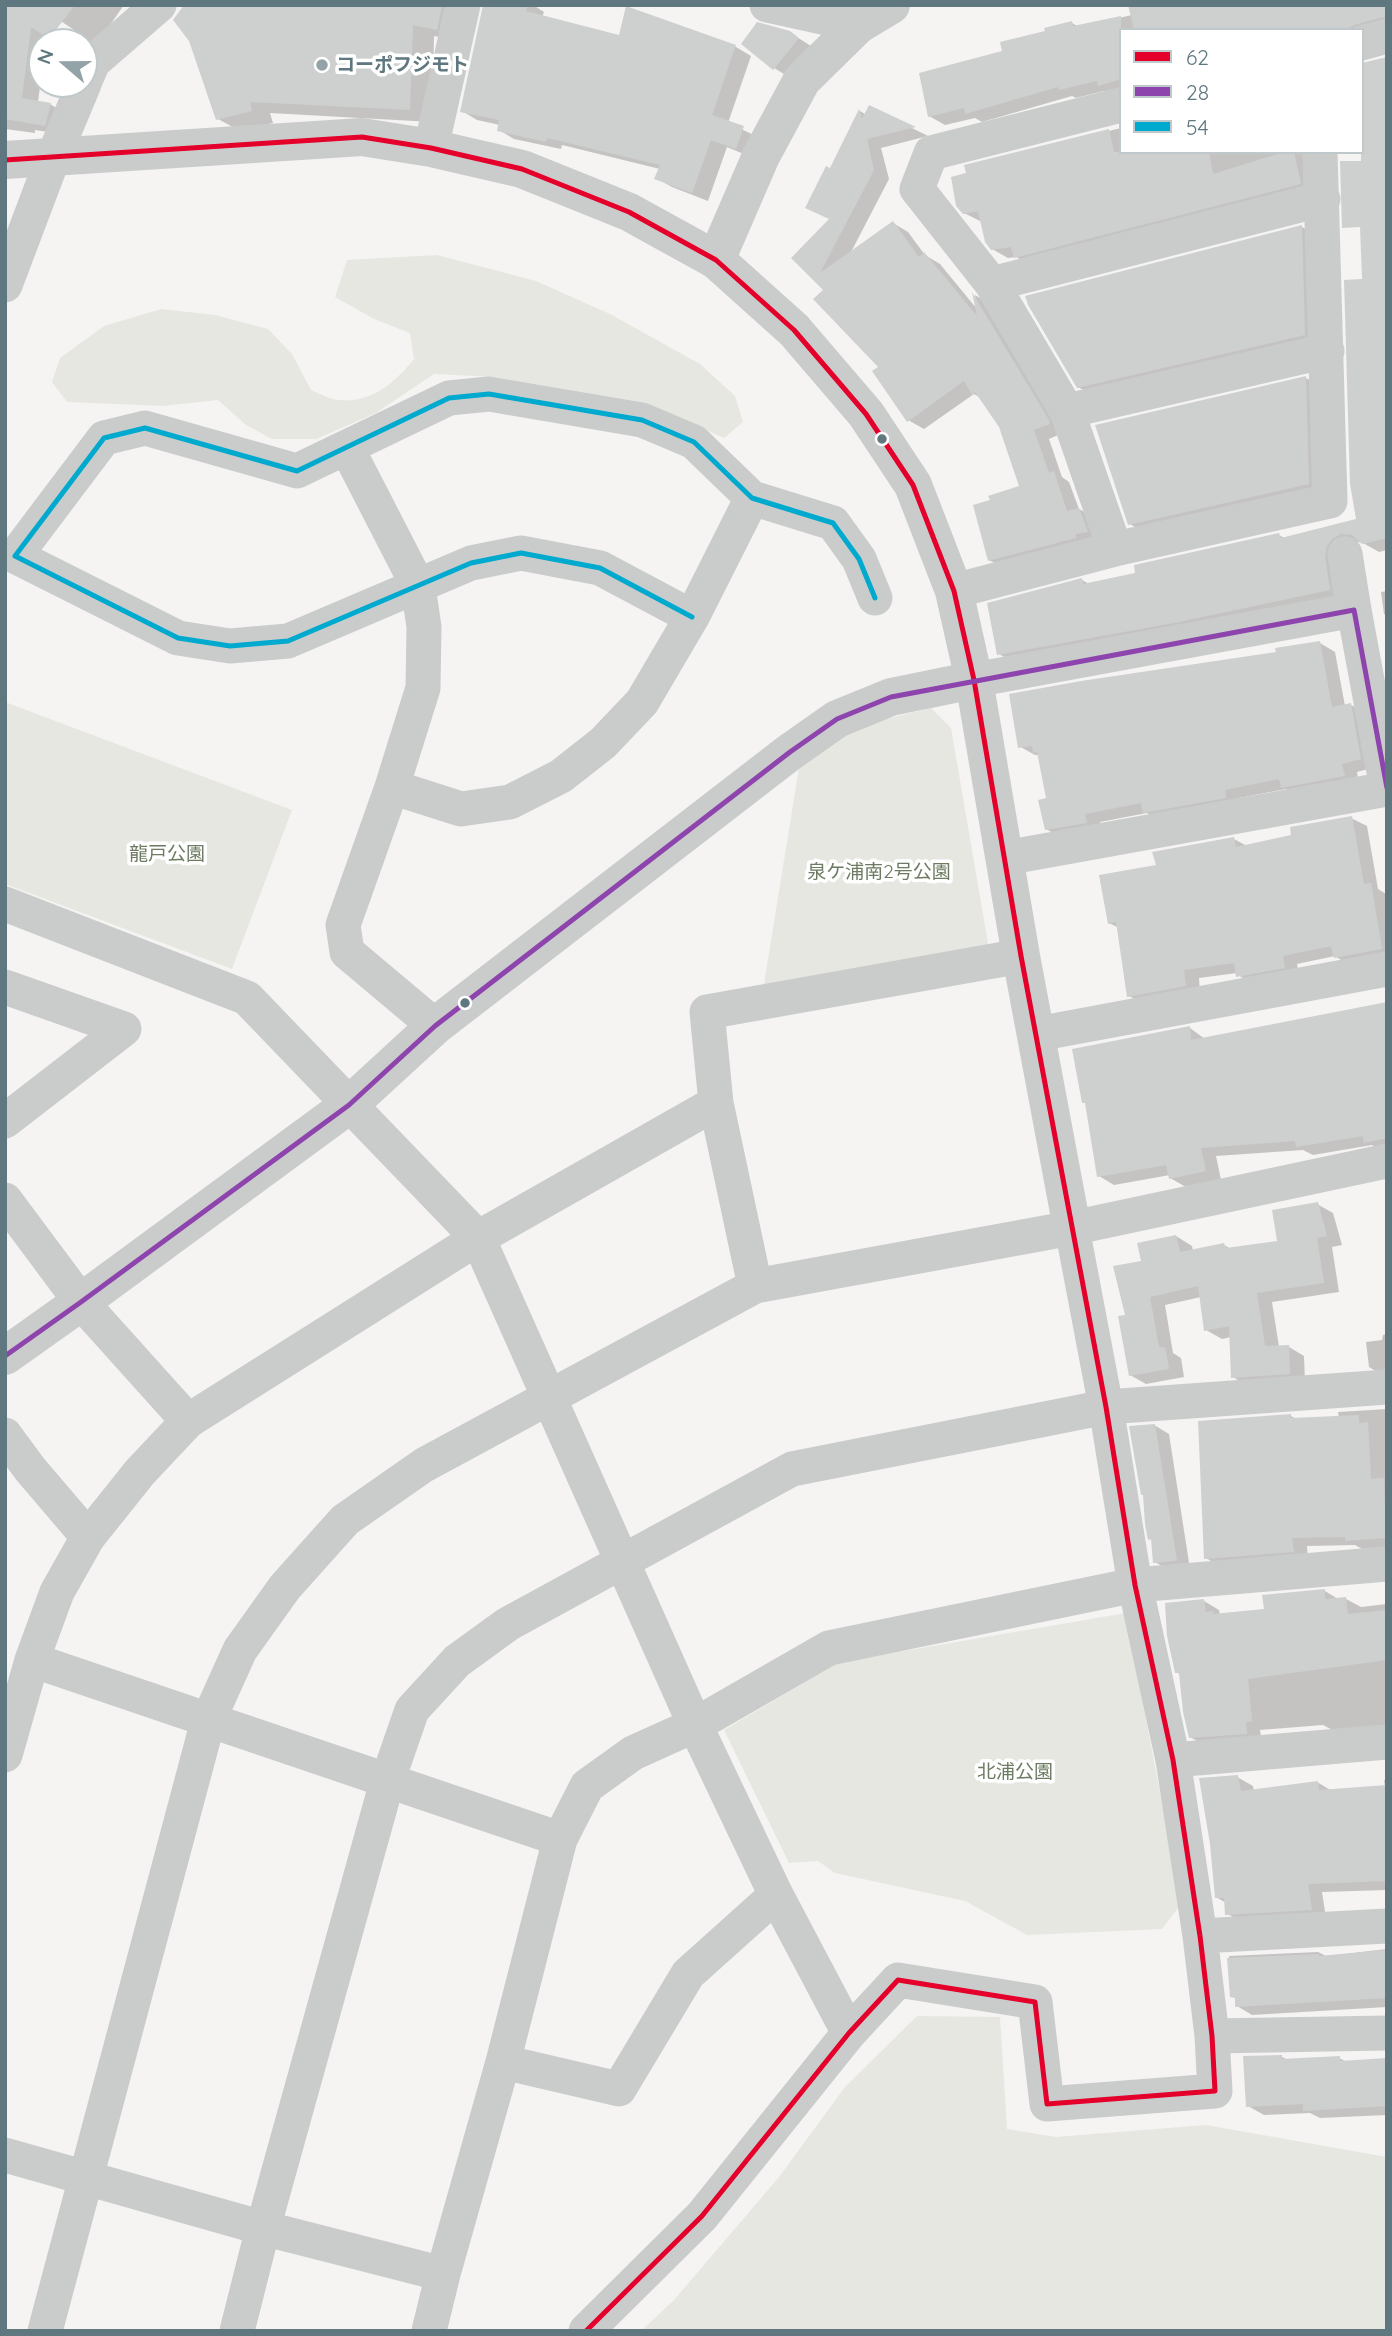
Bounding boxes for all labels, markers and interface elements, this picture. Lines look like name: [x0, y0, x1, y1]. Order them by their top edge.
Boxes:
north arrow: [28, 28, 98, 98]
legend: [1119, 28, 1364, 154]
text: 62: [1186, 44, 1209, 70]
text: N: [31, 46, 59, 67]
place label: コーポフジモト: [336, 54, 469, 76]
marker: コーポフジモト: [314, 57, 330, 73]
text: 28: [1186, 79, 1209, 105]
text: 54: [1186, 114, 1209, 140]
unlabelled marker: [875, 432, 889, 446]
park label: 龍戸公園: [129, 843, 205, 865]
park label: 泉ケ浦南2号公園: [807, 861, 951, 883]
unlabelled marker: [458, 996, 472, 1010]
park label: 北浦公園: [977, 1761, 1053, 1783]

